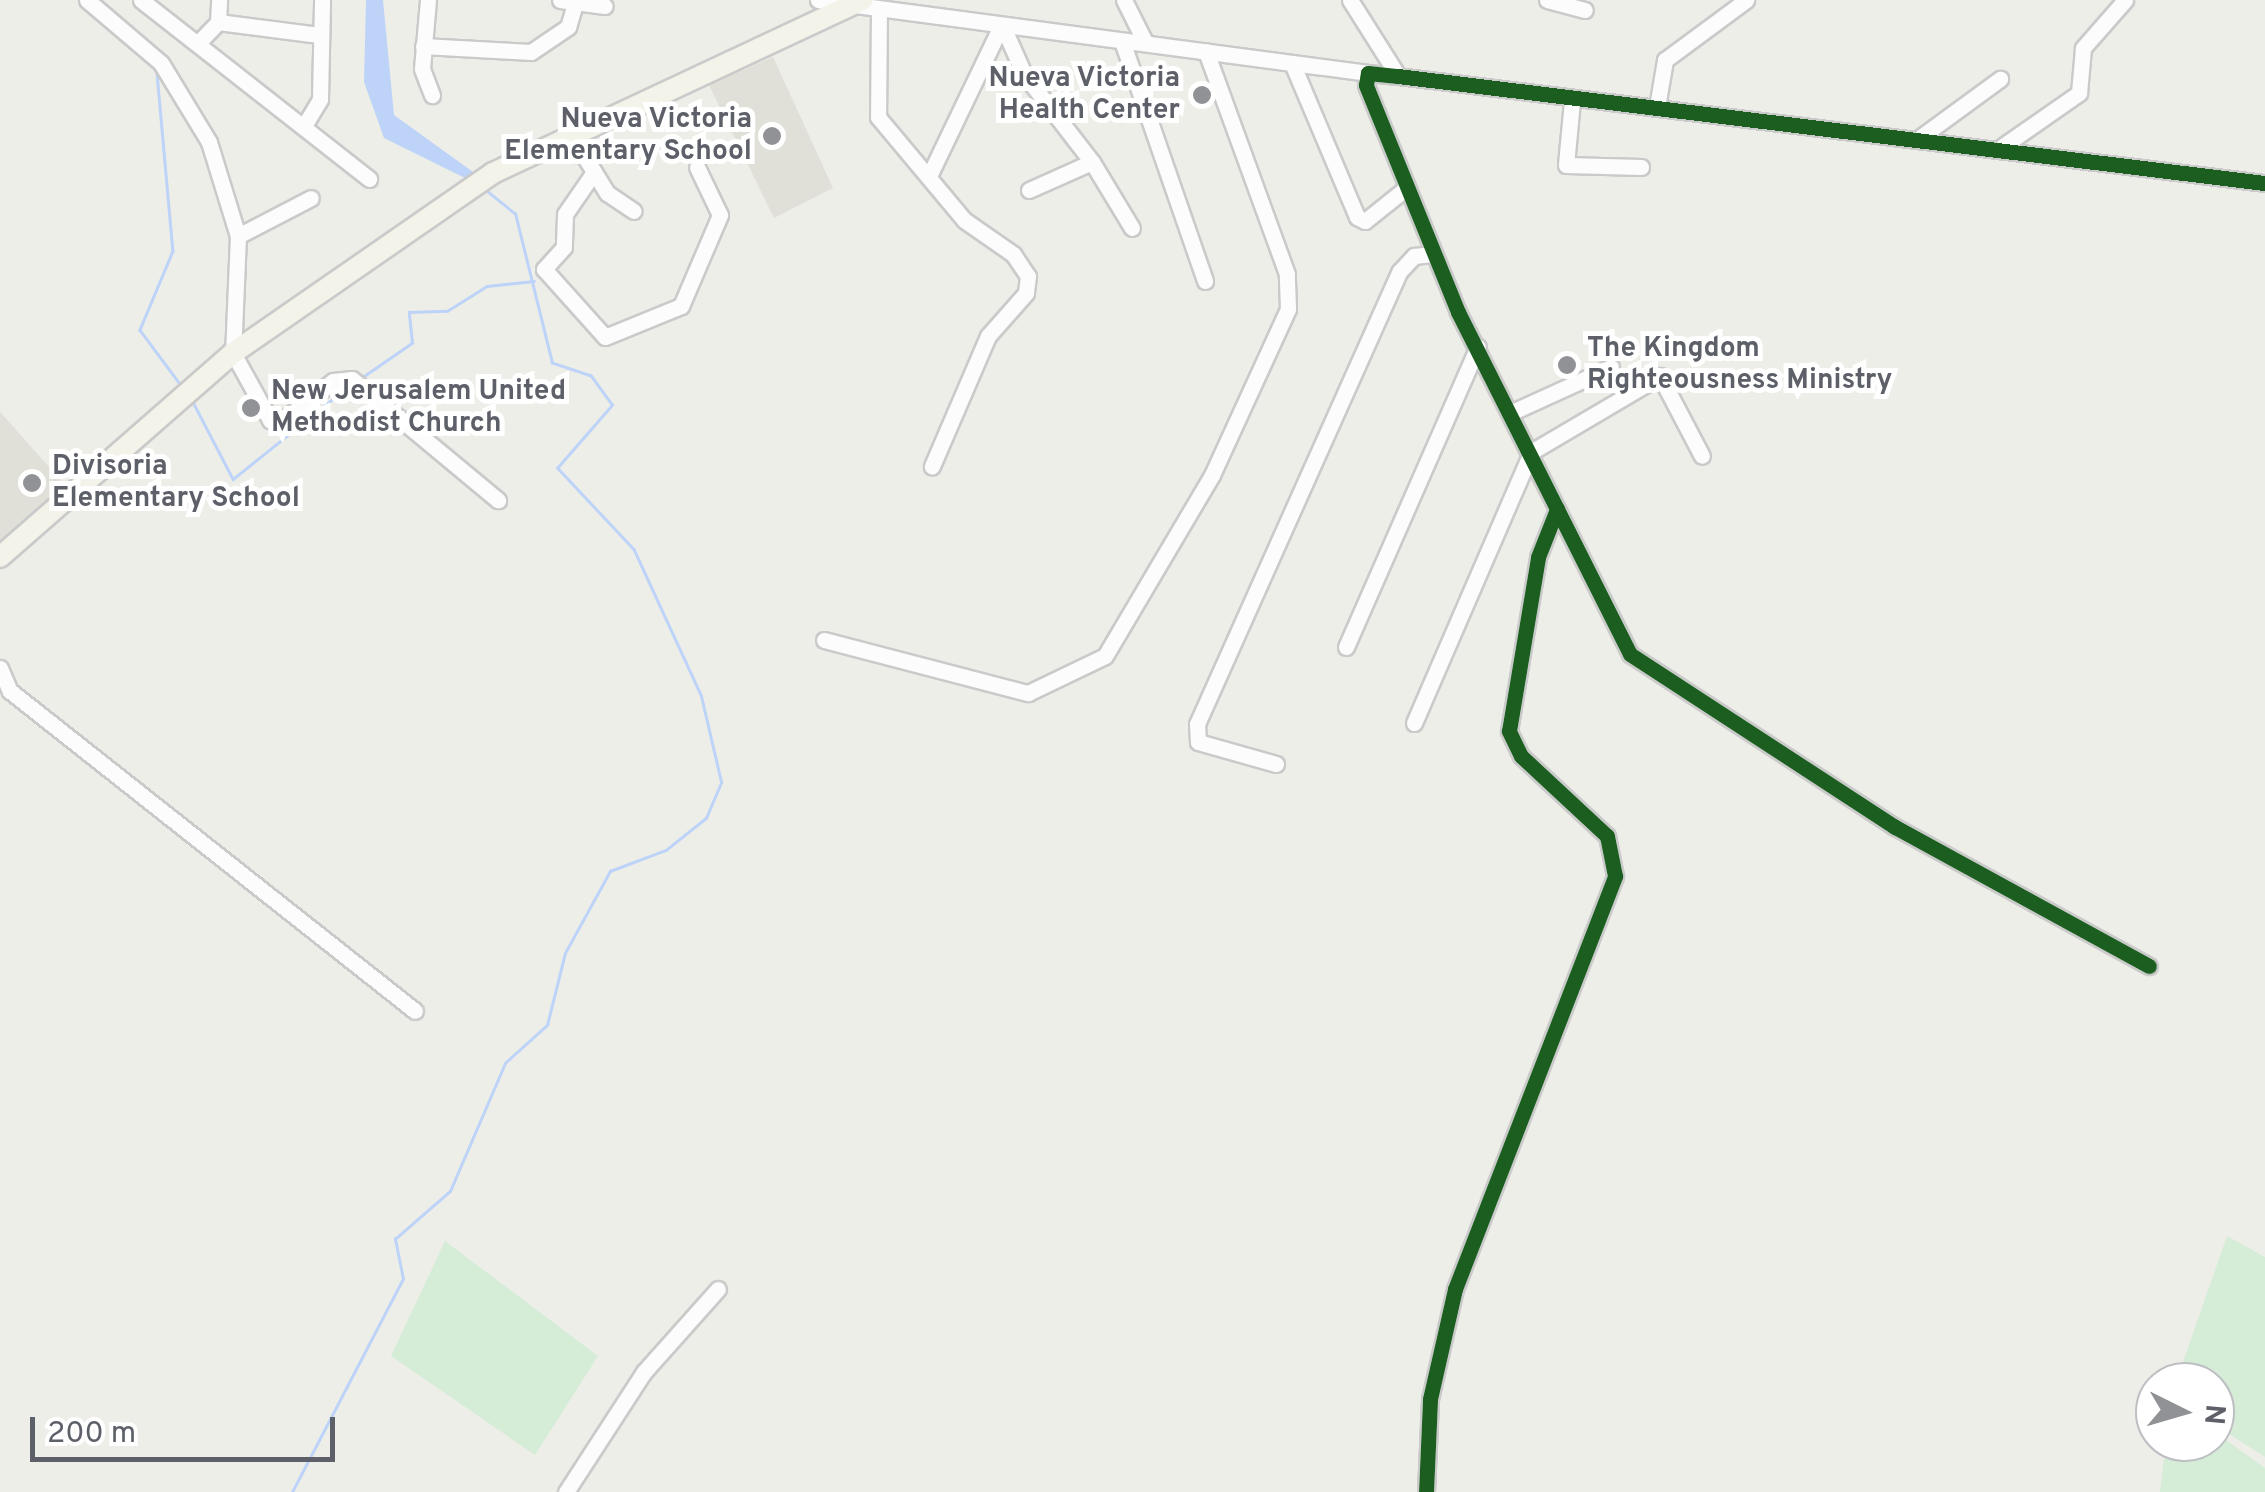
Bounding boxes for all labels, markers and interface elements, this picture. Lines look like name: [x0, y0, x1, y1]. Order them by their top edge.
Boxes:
place label: Nueva Victoria Health Center: [987, 62, 1180, 128]
marker: Nueva Victoria Health Center: [1189, 82, 1215, 108]
place label: Nueva Victoria Elementary School: [504, 103, 752, 169]
marker: Nueva Victoria Elementary School: [761, 125, 783, 147]
place label: The Kingdom Righteousness Ministry: [1587, 332, 1893, 398]
marker: The Kingdom Righteousness Ministry: [1556, 354, 1578, 376]
place label: New Jerusalem United Methodist Church: [271, 375, 566, 441]
marker: New Jerusalem United Methodist Church: [240, 397, 262, 419]
place label: Divisoria Elementary School: [52, 450, 300, 516]
marker: Divisoria Elementary School: [21, 472, 43, 494]
north arrow: [2135, 1362, 2235, 1462]
scale bar: [35, 1397, 340, 1459]
text: N: [2194, 1403, 2232, 1426]
text: 200 m: [47, 1416, 136, 1453]

